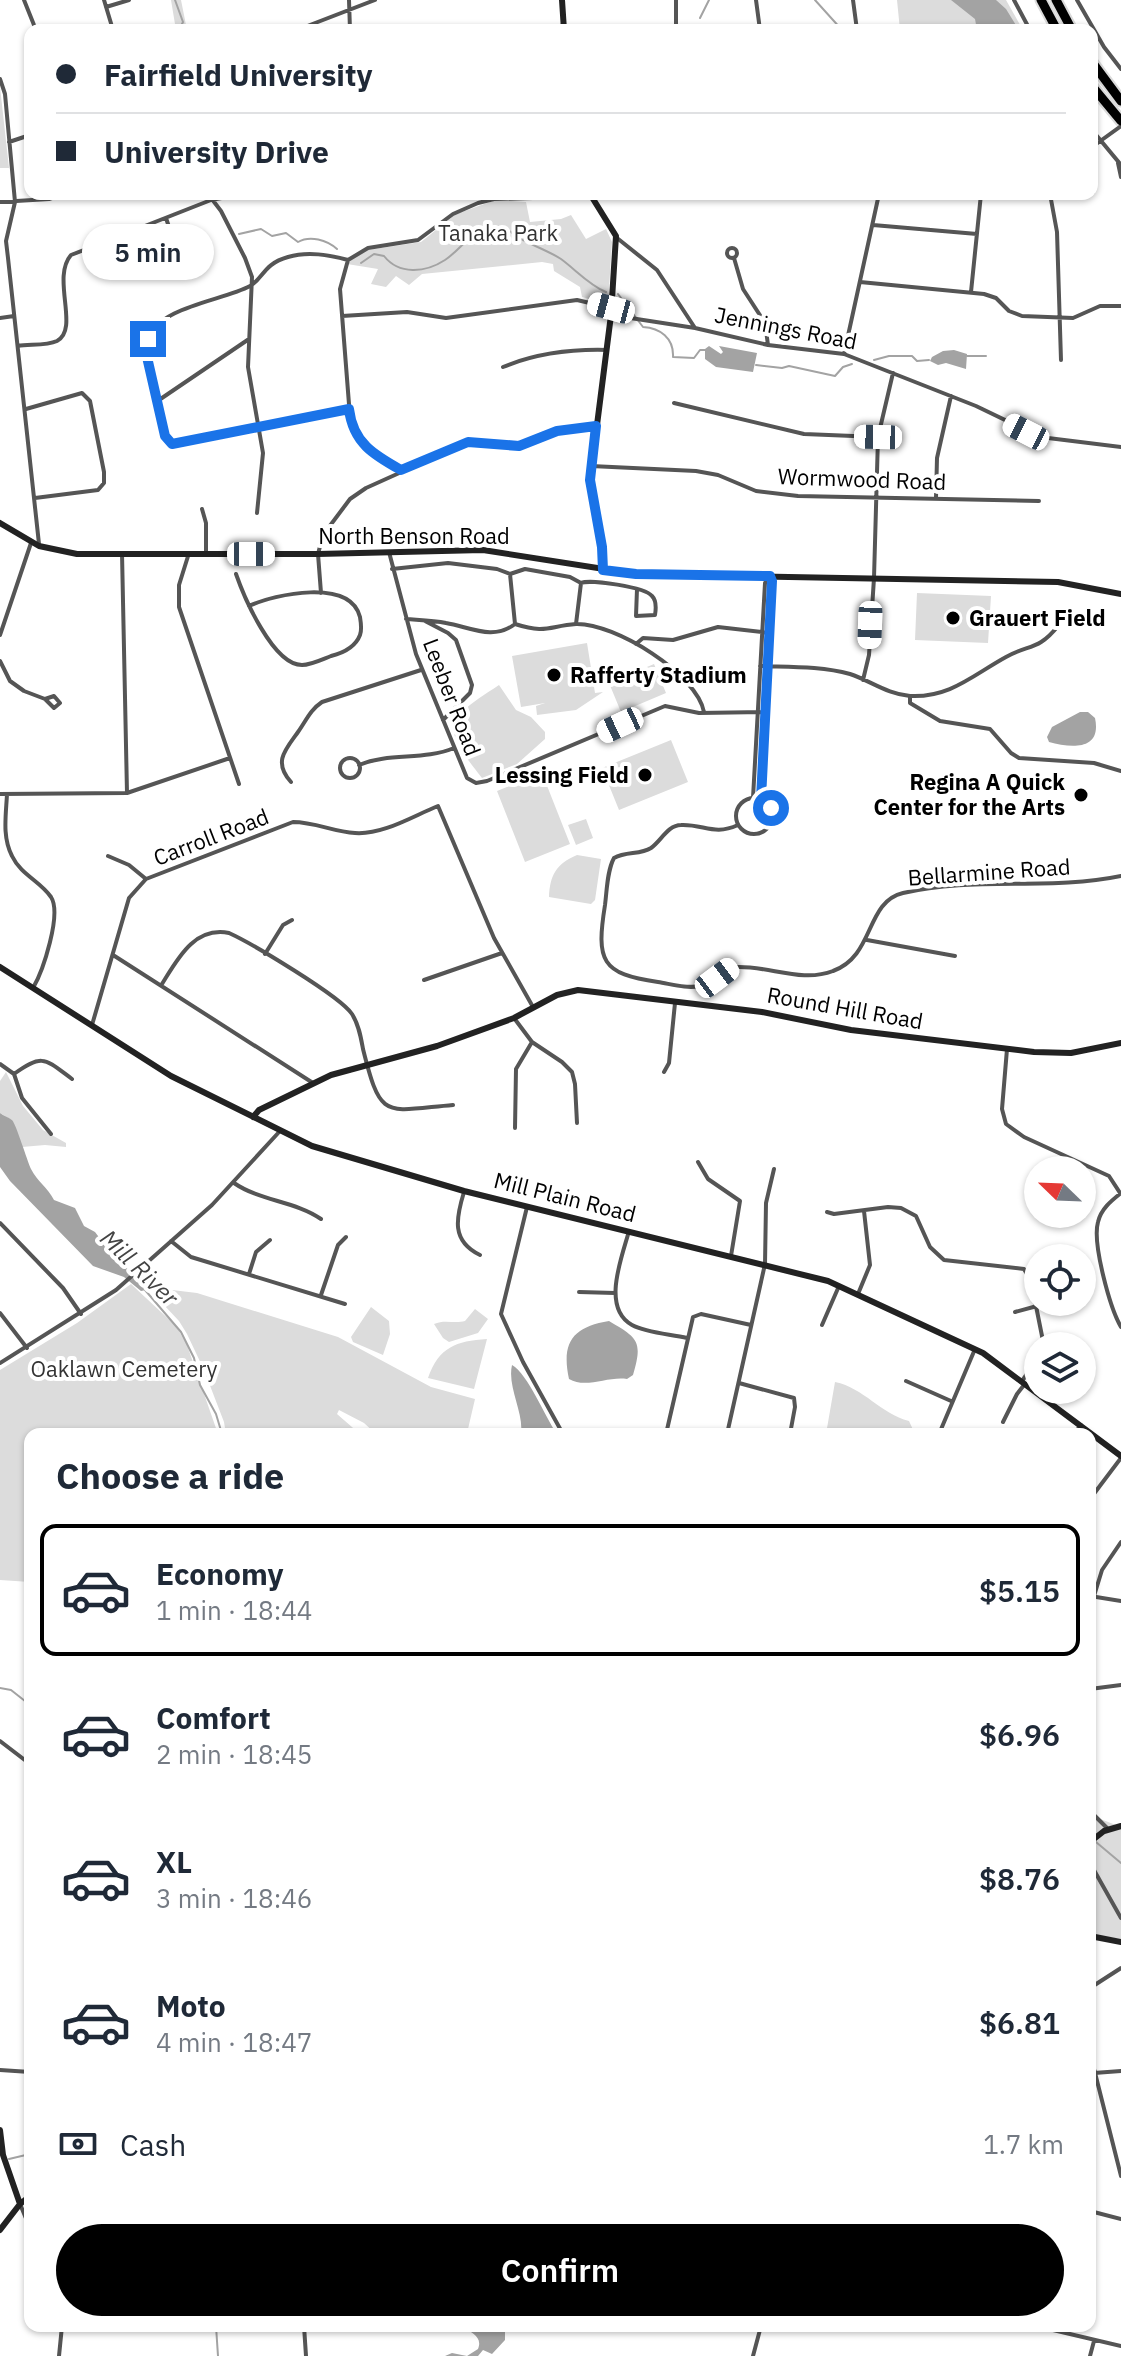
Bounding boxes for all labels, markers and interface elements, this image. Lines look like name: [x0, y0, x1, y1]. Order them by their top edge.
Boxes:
text: Fairfield University: [104, 55, 372, 94]
text: University Drive: [104, 132, 329, 171]
park label: Tanaka Park: [438, 218, 558, 247]
callout: 5 min: [82, 223, 214, 279]
text: 5 min: [114, 235, 182, 269]
car: [585, 290, 637, 326]
street label: Jennings Road: [712, 300, 860, 356]
route end: [130, 321, 166, 357]
car: [999, 410, 1053, 454]
car: [854, 425, 902, 449]
street label: Wormwood Road: [777, 461, 947, 496]
street label: North Benson Road: [318, 521, 510, 550]
car: [227, 542, 275, 566]
car: [857, 601, 883, 649]
place label: Grauert Field: [969, 603, 1106, 632]
marker: Grauert Field: [944, 609, 962, 627]
street label: Leeber Road: [417, 634, 488, 760]
place label: Rafferty Stadium: [570, 660, 747, 689]
marker: Rafferty Stadium: [545, 666, 563, 684]
car: [593, 704, 647, 746]
place label: Lessing Field: [495, 760, 629, 789]
marker: Lessing Field: [636, 766, 654, 784]
place label: Regina A Quick Center for the Arts: [873, 767, 1065, 821]
marker: Regina A Quick Center for the Arts: [1072, 786, 1090, 804]
route start: [753, 790, 789, 826]
street label: Carroll Road: [149, 801, 273, 872]
street label: Bellarmine Road: [907, 851, 1071, 892]
car: [691, 954, 743, 1002]
street label: Round Hill Road: [765, 980, 925, 1035]
north arrow: [1024, 1156, 1096, 1228]
map controls: [1024, 1156, 1096, 1404]
street label: Mill Plain Road: [491, 1165, 639, 1228]
water label: Mill River: [94, 1222, 187, 1313]
button: locate: [1024, 1244, 1096, 1316]
button: layers: [1024, 1332, 1096, 1404]
park label: Oaklawn Cemetery: [30, 1354, 218, 1383]
text: Choose a ride: [56, 1452, 284, 1499]
icon: car: [60, 1554, 132, 1626]
text: Economy: [156, 1554, 284, 1593]
text: $5.15: [979, 1571, 1060, 1610]
text: 1 min · 18:44: [156, 1593, 312, 1627]
icon: car: [60, 1698, 132, 1770]
text: Comfort: [156, 1698, 271, 1737]
text: $6.96: [979, 1715, 1060, 1754]
text: 2 min · 18:45: [156, 1737, 312, 1771]
icon: car: [60, 1842, 132, 1914]
text: XL: [156, 1842, 192, 1881]
text: $8.76: [979, 1859, 1060, 1898]
text: 3 min · 18:46: [156, 1881, 312, 1915]
icon: car: [60, 1986, 132, 2058]
text: Moto: [156, 1986, 226, 2025]
text: $6.81: [979, 2003, 1060, 2042]
text: 4 min · 18:47: [156, 2025, 312, 2059]
icon: cash: [56, 2122, 100, 2166]
text: Cash: [120, 2125, 186, 2164]
text: 1.7 km: [983, 2127, 1064, 2161]
button: Confirm: [56, 2224, 1064, 2316]

